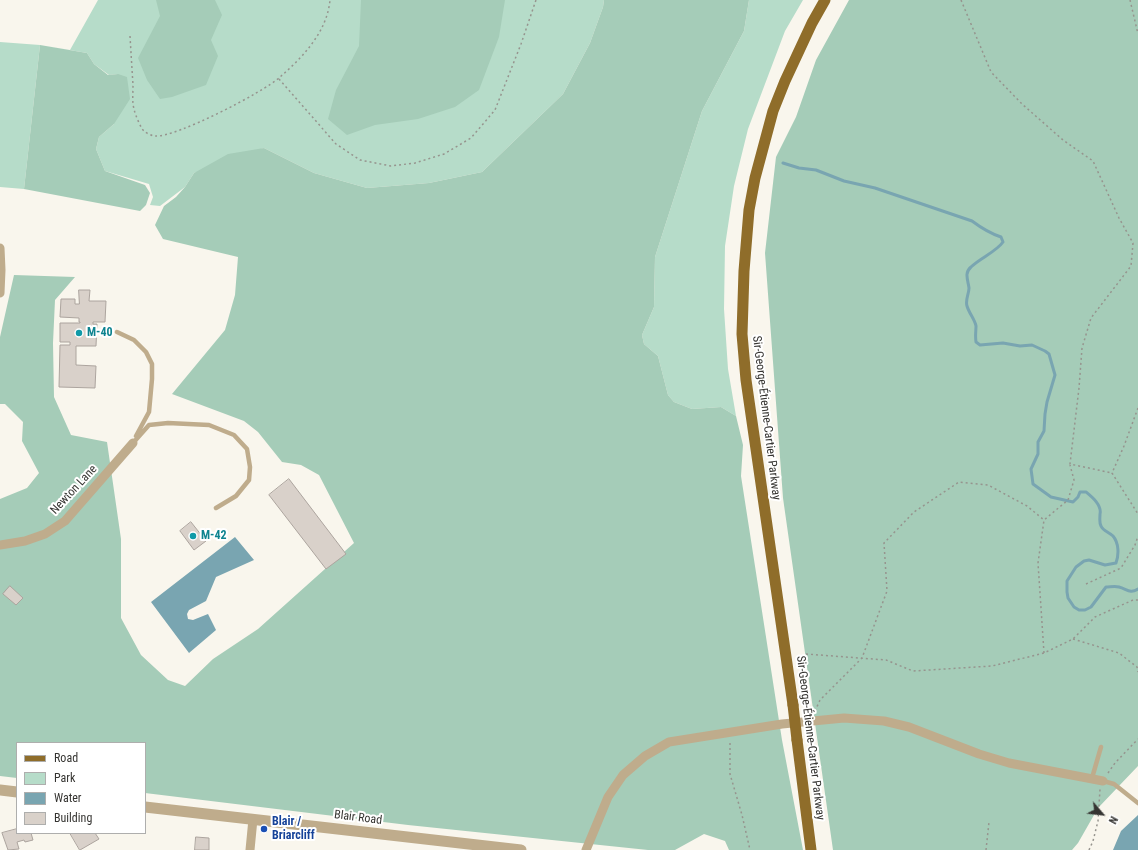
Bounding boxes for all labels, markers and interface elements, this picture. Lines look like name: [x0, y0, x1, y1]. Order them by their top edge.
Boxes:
place label: M-40: [87, 326, 113, 340]
marker: M-40: [74, 328, 84, 338]
street label: Sir-George-Étienne-Cartier Parkway: [749, 335, 783, 501]
street label: Newton Lane: [48, 462, 100, 518]
place label: M-42: [201, 529, 227, 543]
marker: M-42: [188, 531, 198, 541]
street label: Sir-George-Étienne-Cartier Parkway: [793, 655, 827, 821]
legend: [16, 742, 146, 834]
text: Road: [54, 751, 78, 765]
text: Park: [54, 771, 75, 785]
text: Water: [54, 791, 82, 805]
north arrow: [1082, 794, 1122, 834]
street label: Blair Road: [333, 808, 383, 828]
text: Building: [54, 811, 92, 825]
text: N: [1106, 814, 1120, 826]
place label: Blair / Briarcliff: [272, 815, 315, 843]
marker: Blair / Briarcliff: [259, 824, 269, 834]

